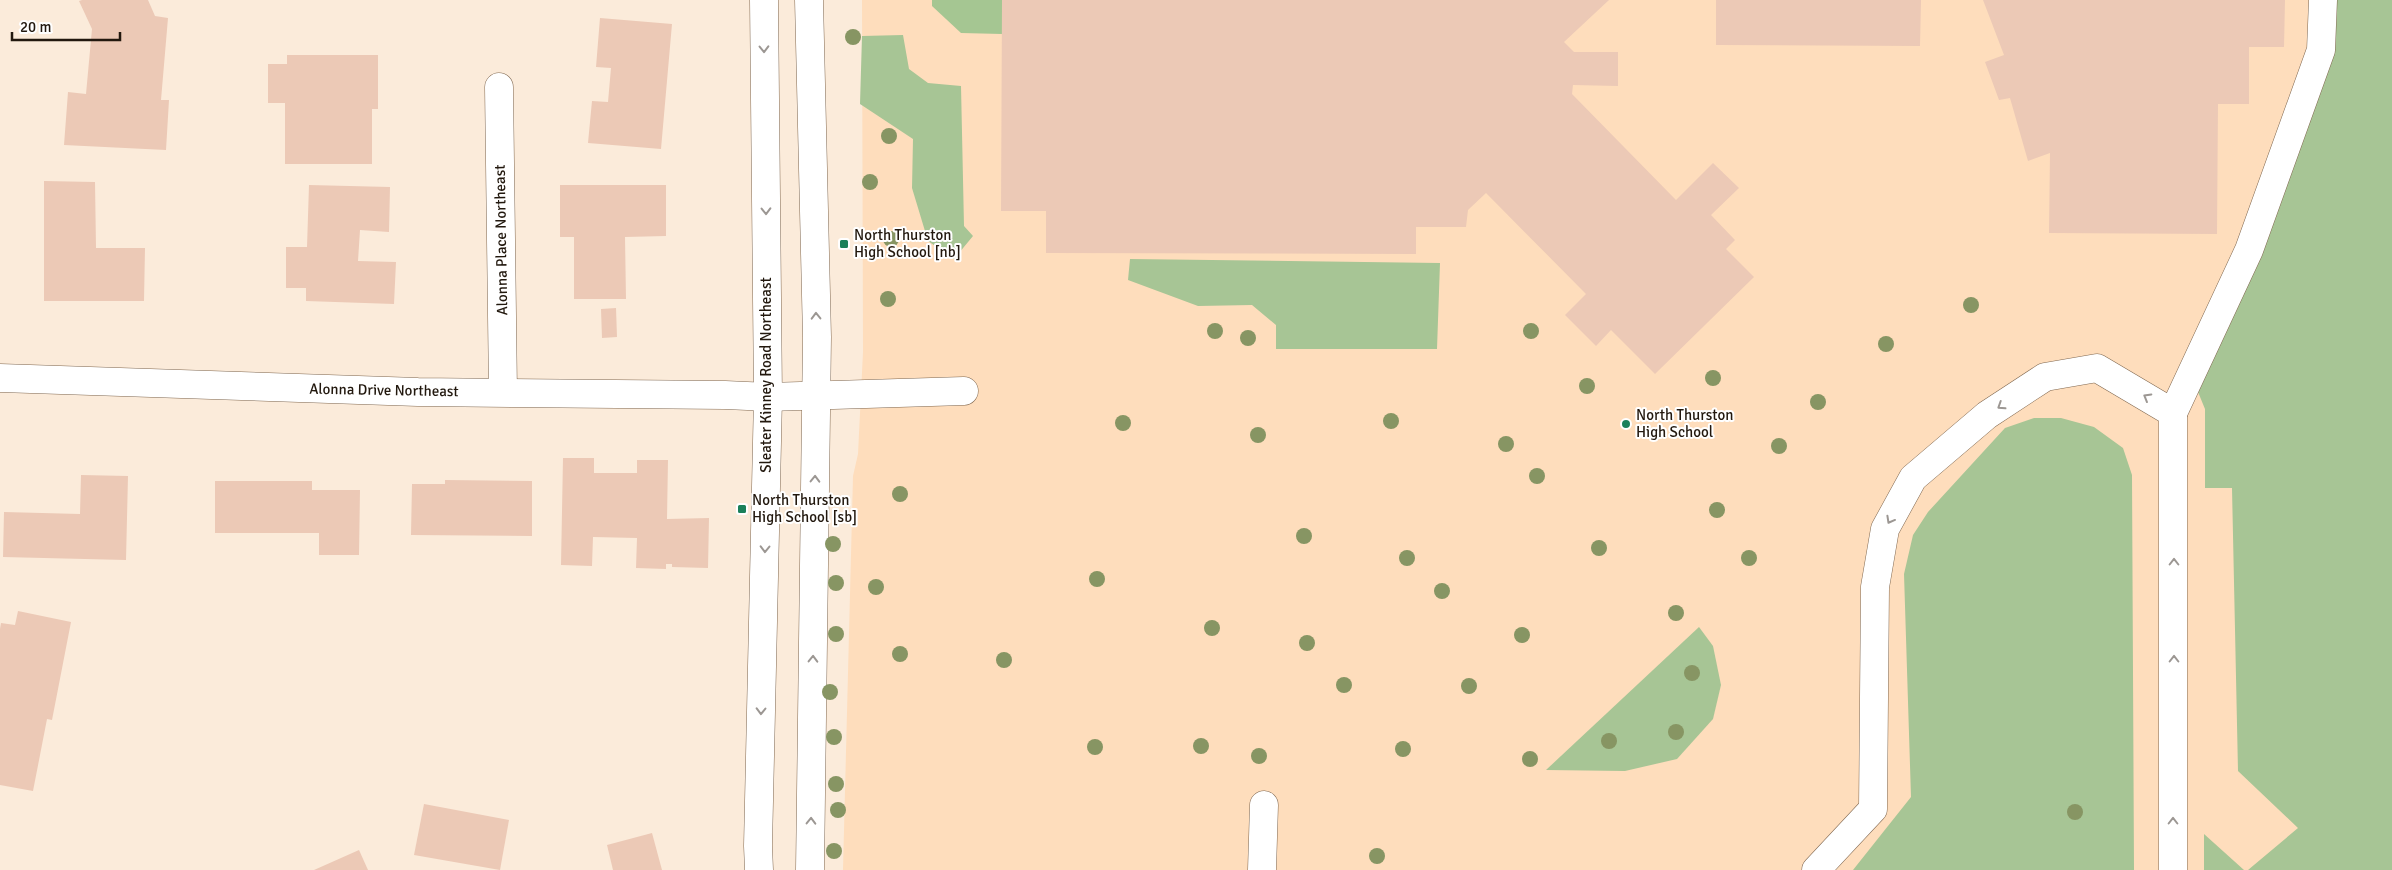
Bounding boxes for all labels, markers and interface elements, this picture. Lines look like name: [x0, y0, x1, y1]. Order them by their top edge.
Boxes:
scale bar: [12, 10, 120, 42]
text: 20 m: [20, 18, 51, 36]
one-way arrow: [759, 45, 769, 53]
street label: Alonna Place Northeast: [491, 164, 511, 316]
one-way arrow: [761, 208, 771, 215]
place label: North Thurston High School [nb]: [854, 226, 961, 261]
marker: North Thurston High School [nb]: [838, 238, 850, 250]
street label: Sleater Kinney Road Northeast: [757, 277, 775, 473]
one-way arrow: [811, 312, 821, 320]
street label: Alonna Drive Northeast: [309, 380, 459, 400]
one-way arrow: [2143, 394, 2152, 404]
one-way arrow: [1997, 399, 2006, 409]
place label: North Thurston High School: [1636, 406, 1733, 441]
marker: North Thurston High School: [1620, 418, 1632, 430]
one-way arrow: [810, 475, 820, 482]
place label: North Thurston High School [sb]: [752, 491, 857, 526]
marker: North Thurston High School [sb]: [736, 503, 748, 515]
one-way arrow: [1886, 515, 1896, 524]
one-way arrow: [759, 545, 770, 553]
one-way arrow: [2169, 558, 2179, 566]
one-way arrow: [808, 655, 818, 662]
one-way arrow: [2169, 655, 2179, 662]
one-way arrow: [756, 708, 766, 715]
one-way arrow: [806, 817, 816, 825]
one-way arrow: [2168, 817, 2178, 825]

